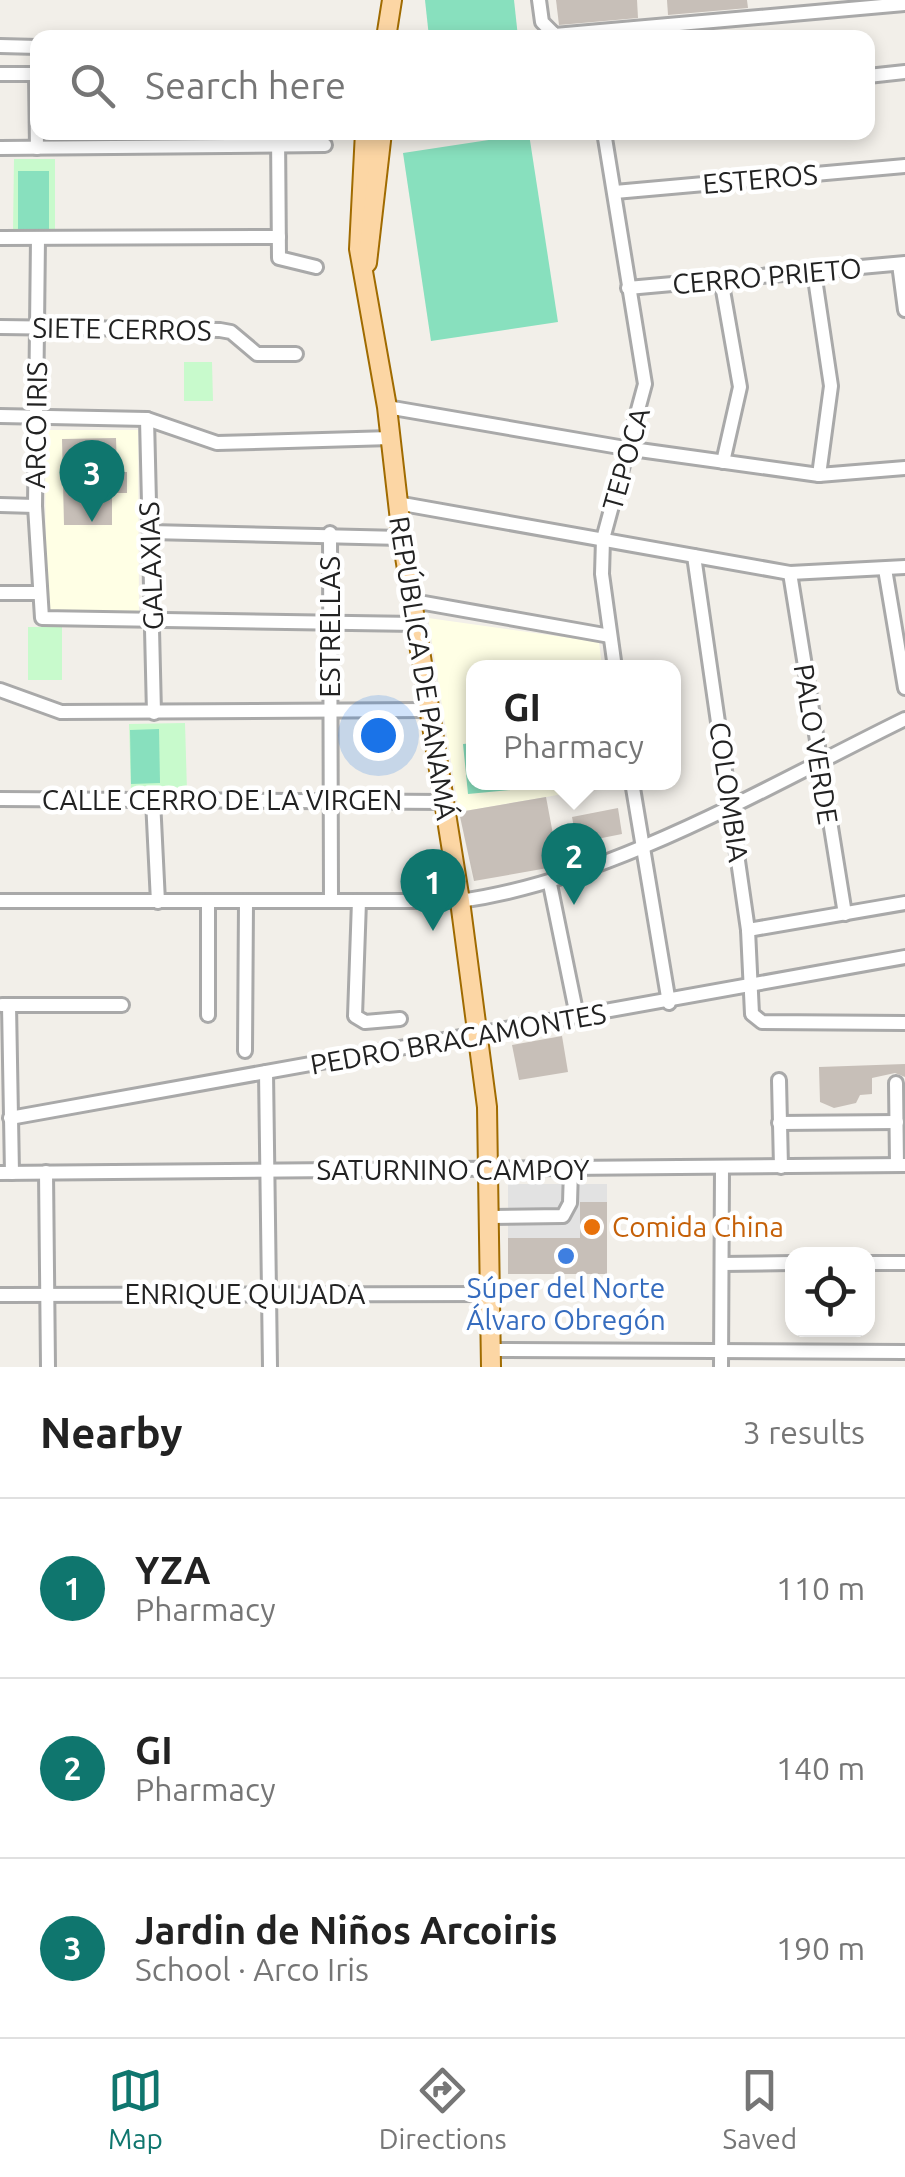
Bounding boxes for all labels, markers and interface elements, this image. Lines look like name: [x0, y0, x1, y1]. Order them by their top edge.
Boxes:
search box: [30, 30, 875, 140]
icon: search: [65, 58, 120, 113]
text: Search here: [145, 64, 346, 106]
street label: ESTEROS: [701, 158, 819, 199]
street label: CERRO PRIETO: [671, 252, 863, 299]
street label: SIETE CERROS: [32, 311, 212, 346]
street label: ARCO IRIS: [19, 361, 52, 489]
street label: TEPOCA: [596, 404, 655, 514]
pin: 3: [59, 440, 124, 522]
street label: GALAXIAS: [133, 501, 168, 631]
street label: REPÚBLICA DE PANAMÁ: [384, 514, 464, 822]
street label: ESTRELLAS: [314, 556, 345, 698]
popup: [466, 660, 681, 790]
street label: PALO VERDE: [789, 662, 844, 826]
text: GI: [503, 686, 541, 728]
your location: [353, 710, 404, 761]
street label: COLOMBIA: [704, 720, 755, 864]
text: Pharmacy: [503, 728, 644, 764]
street label: CALLE CERRO DE LA VIRGEN: [42, 784, 402, 815]
pin: 2: [542, 822, 606, 905]
pin: 1: [400, 848, 466, 931]
street label: PEDRO BRACAMONTES: [308, 997, 608, 1080]
street label: SATURNINO CAMPOY: [317, 1154, 589, 1185]
place label: Comida China: [612, 1211, 784, 1242]
marker: Comida China: [581, 1216, 603, 1238]
marker: Súper del Norte Álvaro Obregón: [555, 1245, 577, 1267]
map controls: [785, 1247, 875, 1337]
button: locate: [785, 1247, 875, 1337]
place label: Súper del Norte Álvaro Obregón: [466, 1272, 666, 1335]
street label: ENRIQUE QUIJADA: [125, 1278, 365, 1309]
text: Nearby: [40, 1409, 183, 1456]
text: 3 results: [743, 1414, 865, 1450]
text: YZA: [135, 1549, 210, 1591]
text: 1: [63, 1570, 82, 1606]
text: 110 m: [776, 1570, 865, 1606]
text: Pharmacy: [135, 1591, 276, 1627]
text: GI: [135, 1729, 173, 1771]
text: 2: [63, 1750, 82, 1786]
text: 140 m: [776, 1750, 865, 1786]
text: Pharmacy: [135, 1771, 276, 1807]
text: Jardin de Niños Arcoiris: [135, 1909, 557, 1951]
text: 3: [63, 1930, 82, 1966]
text: 190 m: [776, 1930, 865, 1966]
text: School · Arco Iris: [135, 1951, 369, 1987]
tab: Map: [108, 2063, 163, 2154]
tab: Directions: [379, 2063, 507, 2154]
tab: Saved: [723, 2063, 797, 2154]

